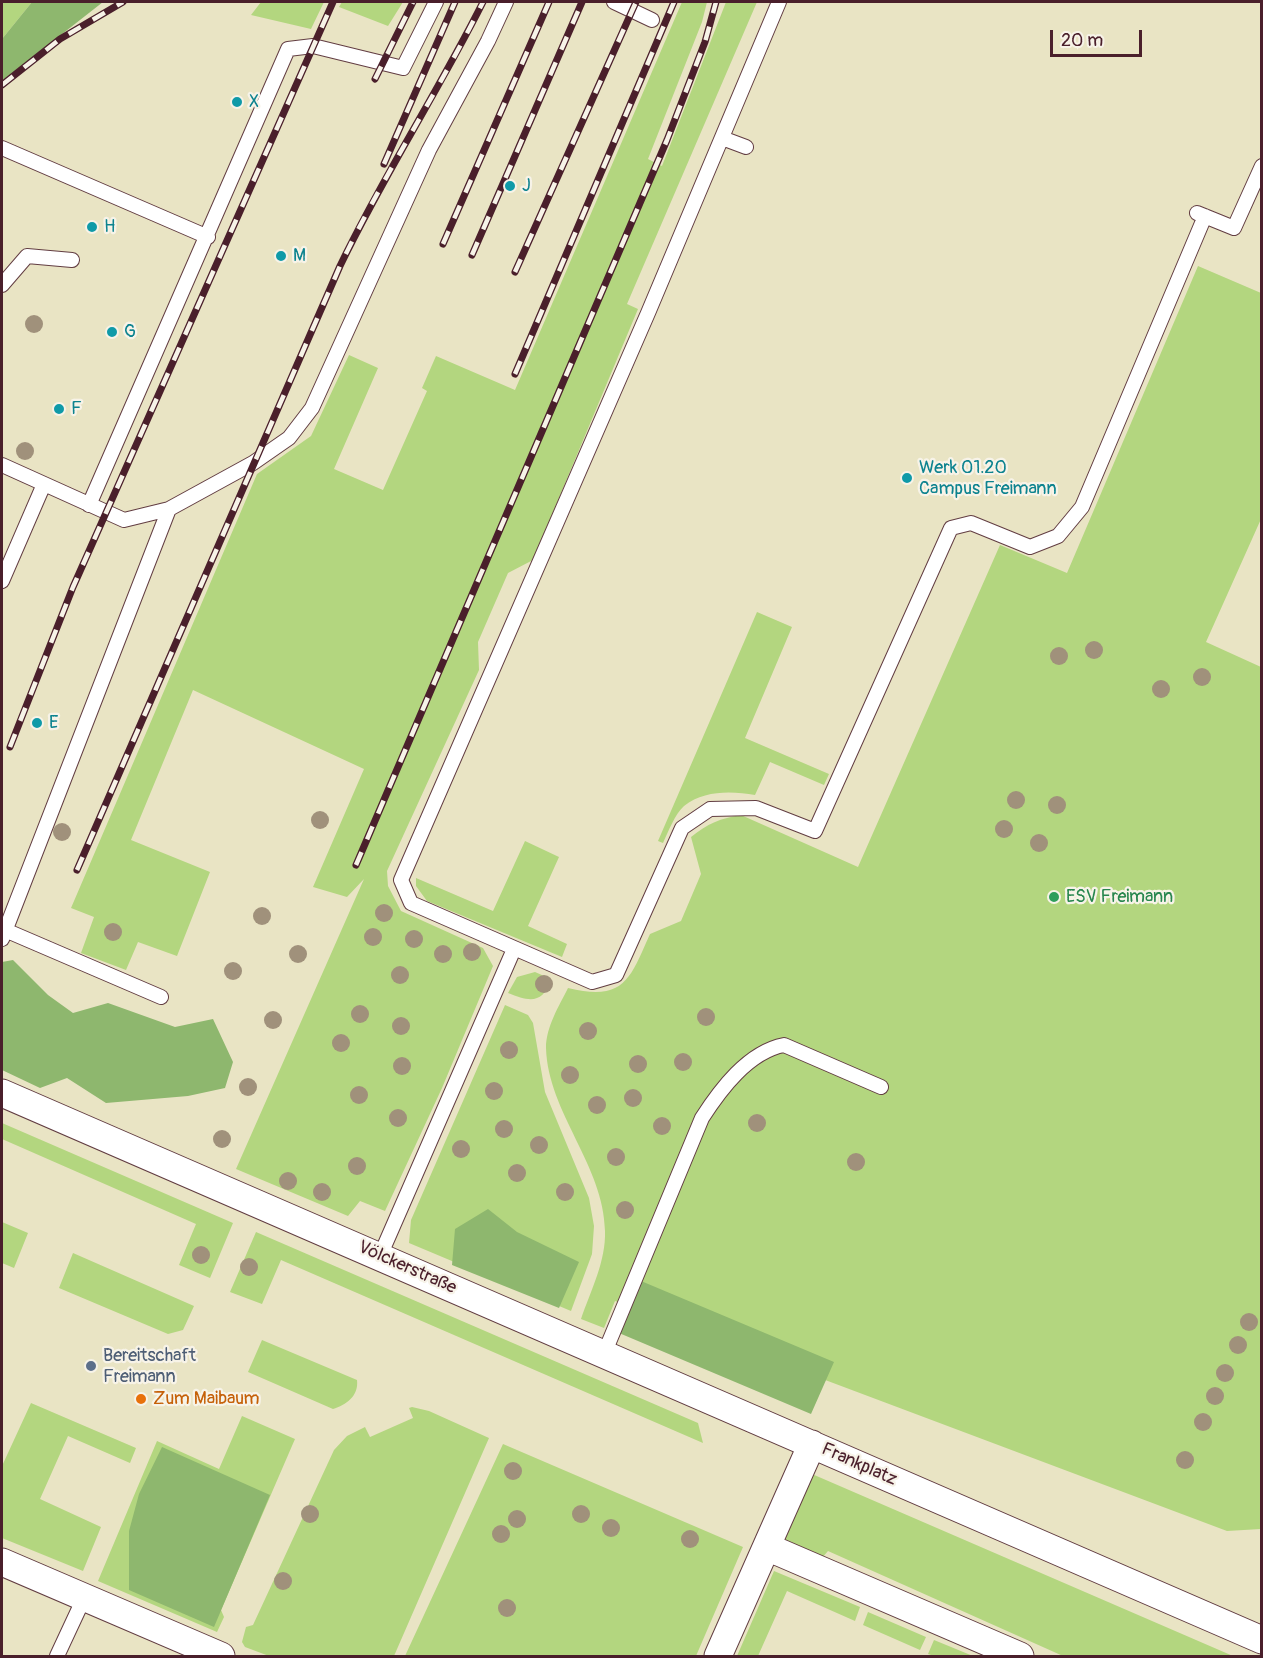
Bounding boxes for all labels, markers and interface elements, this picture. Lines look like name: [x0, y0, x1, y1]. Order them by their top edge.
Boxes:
scale bar: [1053, 18, 1144, 56]
text: 20 m: [1061, 29, 1103, 52]
place label: X: [249, 91, 259, 113]
marker: X: [230, 95, 244, 109]
place label: J: [522, 175, 531, 197]
marker: J: [503, 179, 517, 193]
place label: H: [104, 216, 115, 238]
marker: H: [85, 220, 99, 234]
place label: M: [293, 245, 306, 267]
marker: M: [274, 249, 288, 263]
place label: G: [124, 321, 136, 343]
marker: G: [105, 325, 119, 339]
place label: F: [71, 398, 82, 420]
marker: F: [52, 402, 66, 416]
place label: Werk 01.20 Campus Freimann: [919, 457, 1057, 500]
marker: Werk 01.20 Campus Freimann: [900, 471, 914, 485]
place label: E: [49, 712, 58, 734]
marker: E: [30, 716, 44, 730]
place label: ESV Freimann: [1066, 886, 1173, 908]
marker: ESV Freimann: [1047, 890, 1061, 904]
street label: Völckerstraße: [354, 1237, 460, 1299]
place label: Bereitschaft Freimann: [103, 1345, 196, 1388]
marker: Bereitschaft Freimann: [84, 1359, 98, 1373]
place label: Zum Maibaum: [153, 1388, 260, 1410]
marker: Zum Maibaum: [134, 1392, 148, 1406]
street label: Frankplatz: [818, 1439, 900, 1491]

